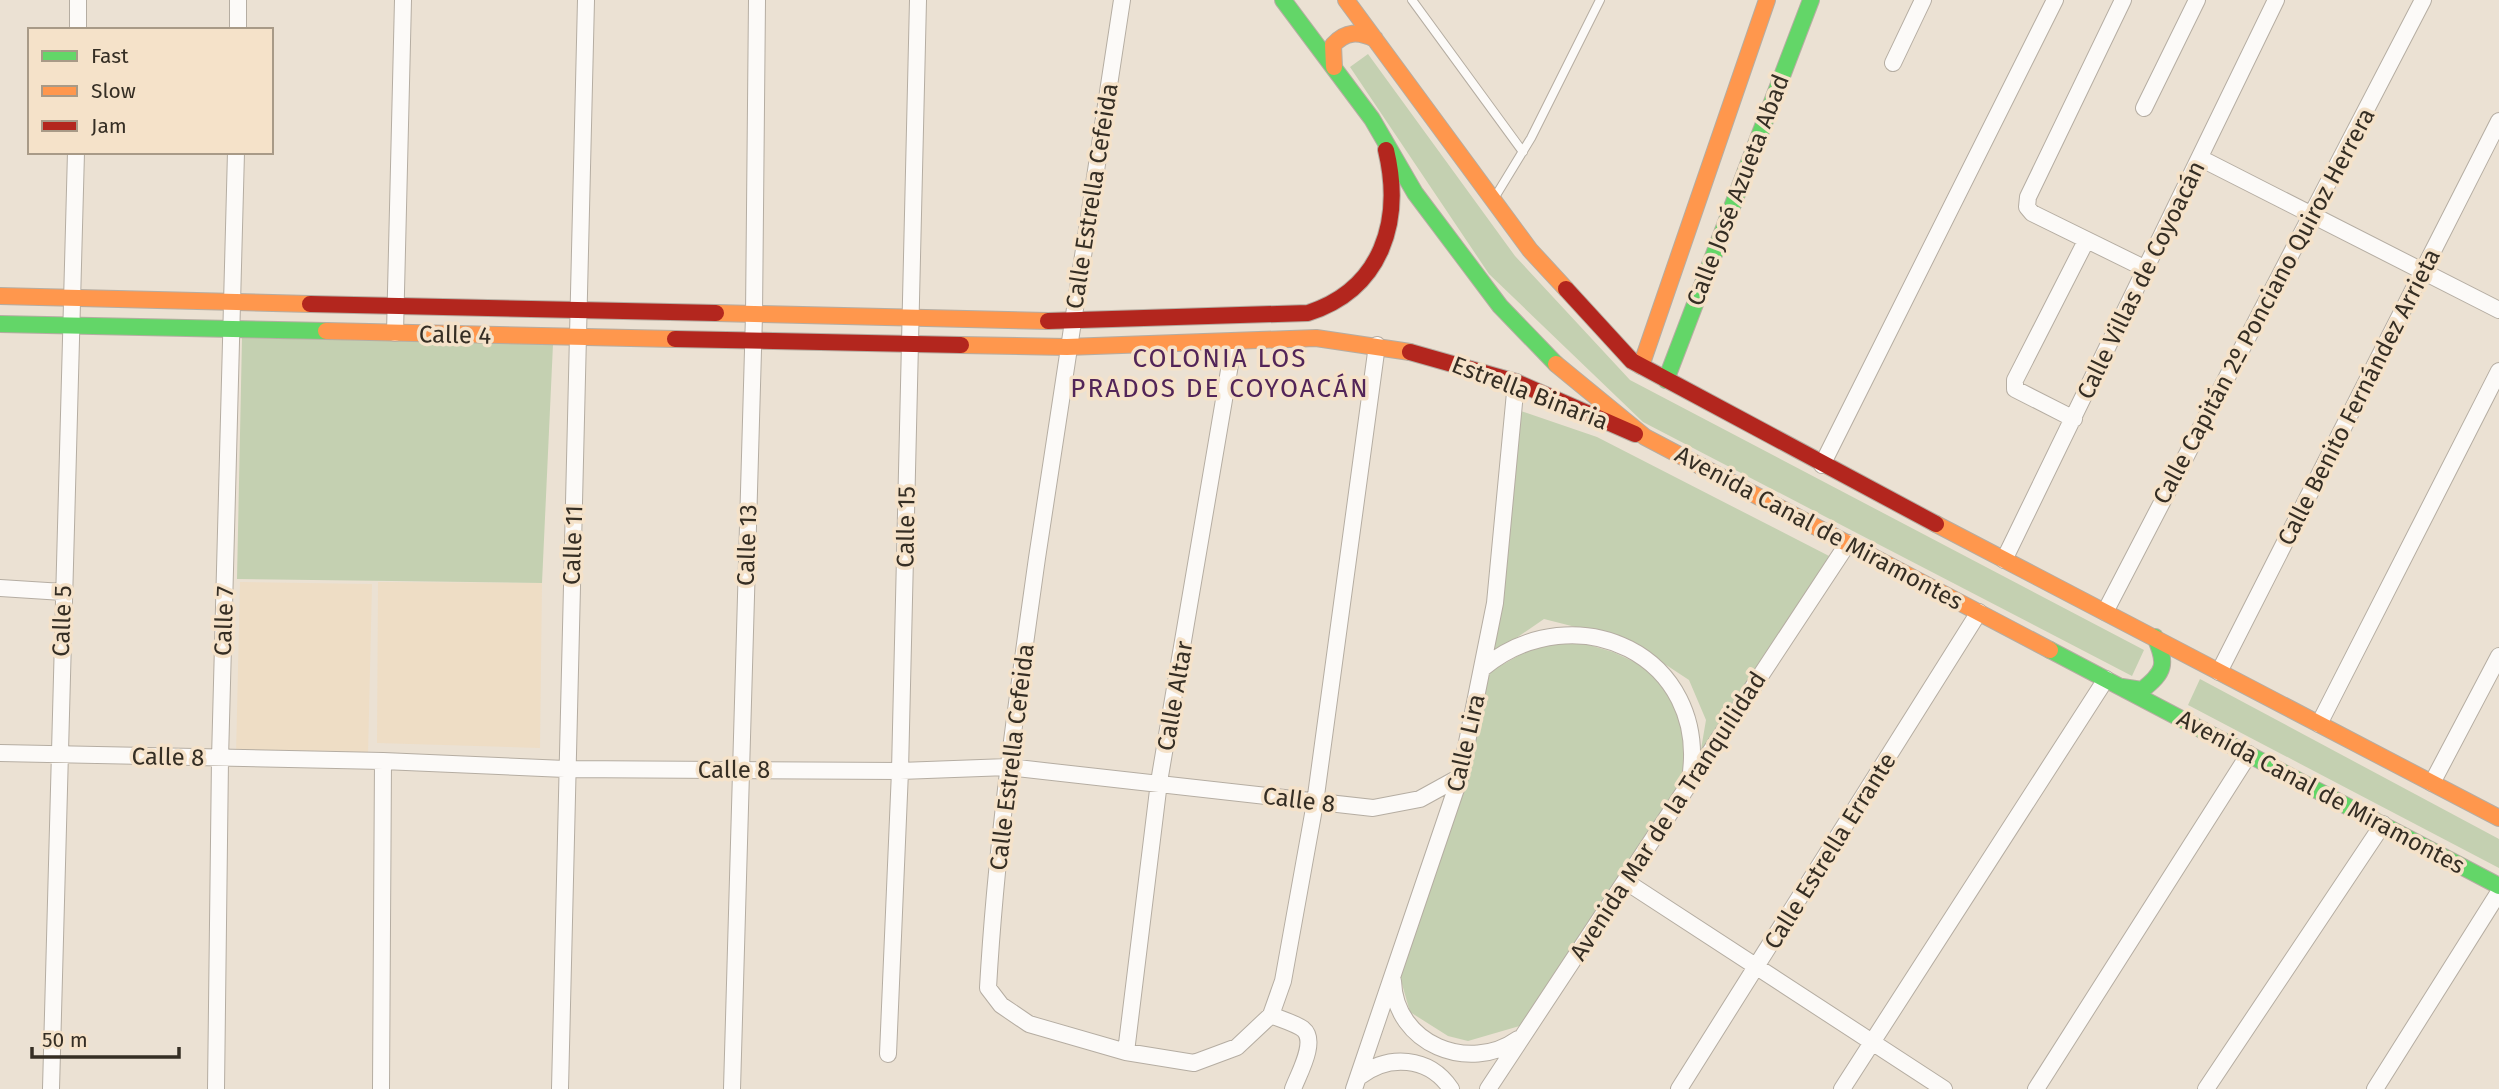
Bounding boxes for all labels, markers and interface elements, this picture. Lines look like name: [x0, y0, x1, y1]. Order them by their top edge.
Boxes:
legend: [28, 28, 273, 154]
text: Fast: [91, 43, 129, 69]
street label: Calle José Azueta Abad: [1681, 70, 1795, 310]
text: Slow: [91, 78, 136, 104]
street label: Calle Estrella Cefeida: [1060, 81, 1124, 311]
street label: Calle Capitán 2º Ponciano Quiroz Herrera: [2147, 103, 2381, 509]
text: Jam: [91, 113, 127, 139]
street label: Calle Villas de Coyoacán: [2071, 156, 2211, 404]
street label: Calle Benito Fernández Arrieta: [2272, 244, 2446, 550]
street label: Calle 4: [419, 320, 492, 350]
district label: COLONIA LOS PRADOS DE COYOACÁN: [1070, 343, 1370, 404]
street label: Estrella Binaria: [1448, 350, 1612, 436]
street label: Avenida Canal de Miramontes: [1670, 440, 1968, 616]
street label: Calle 15: [891, 486, 921, 568]
street label: Calle 13: [732, 504, 762, 586]
street label: Calle 11: [558, 505, 588, 585]
street label: Calle 5: [47, 585, 77, 657]
street label: Calle 7: [209, 586, 239, 656]
street label: Calle Altar: [1152, 638, 1199, 753]
street label: Calle Estrella Cefeida: [984, 642, 1040, 872]
street label: Avenida Mar de la Tranquilidad: [1564, 666, 1772, 966]
street label: Calle Lira: [1441, 691, 1491, 795]
street label: Avenida Canal de Miramontes: [2172, 704, 2470, 880]
street label: Calle 8: [131, 742, 205, 772]
street label: Calle Estrella Errante: [1758, 748, 1902, 954]
street label: Calle 8: [698, 756, 770, 784]
street label: Calle 8: [1261, 782, 1337, 818]
scale bar: [32, 1016, 178, 1060]
text: 50 m: [42, 1027, 88, 1053]

